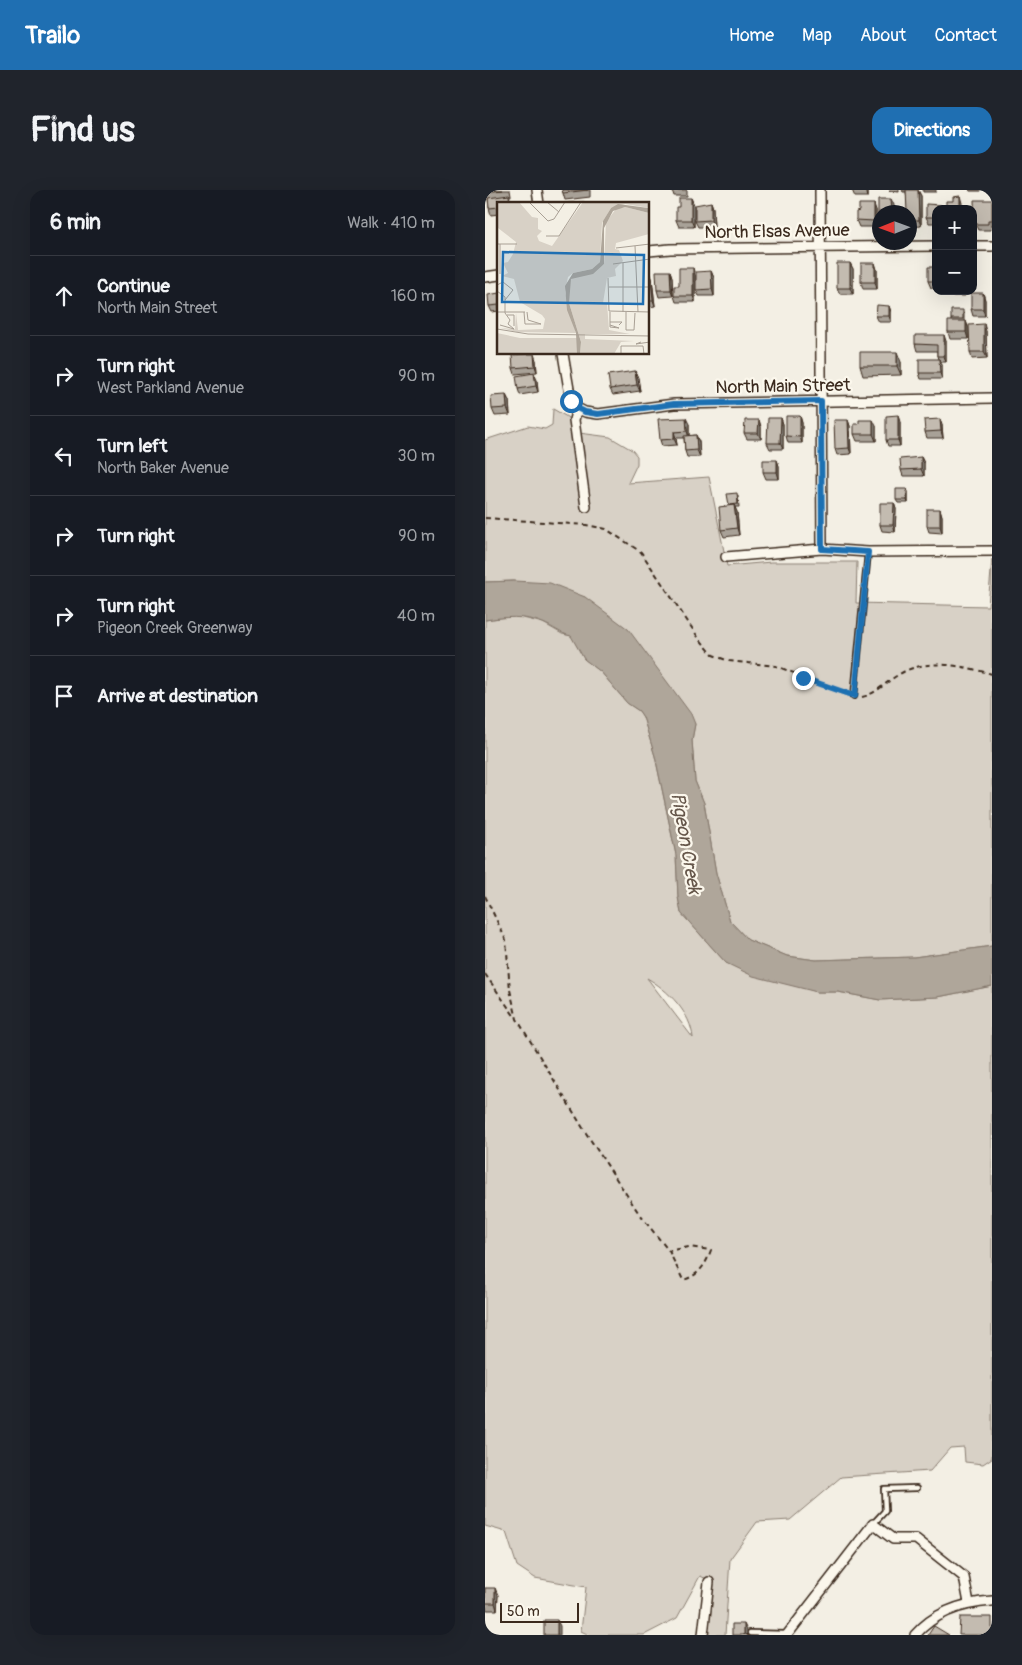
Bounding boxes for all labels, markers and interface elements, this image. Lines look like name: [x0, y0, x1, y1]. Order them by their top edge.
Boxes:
text: Trailo: [25, 21, 80, 50]
text: Home: [729, 24, 774, 47]
text: Map: [802, 24, 832, 47]
text: About: [860, 24, 906, 47]
text: Contact: [934, 24, 997, 47]
button: Directions: [872, 107, 992, 154]
text: Find us: [30, 108, 135, 152]
inset map: [497, 202, 650, 355]
north arrow: [872, 205, 917, 250]
map controls: [932, 205, 977, 295]
button: +: [932, 205, 977, 250]
text: 6 min: [50, 209, 101, 236]
text: Walk · 410 m: [347, 213, 435, 233]
street label: North Elsas Avenue: [704, 219, 850, 244]
button: −: [932, 250, 977, 295]
text: Continue: [97, 274, 170, 298]
icon: ahead: [50, 282, 78, 310]
text: 160 m: [391, 286, 435, 306]
text: North Main Street: [97, 298, 217, 318]
text: Turn right: [97, 354, 175, 378]
icon: right: [50, 362, 78, 390]
text: 90 m: [398, 366, 435, 386]
street label: North Main Street: [715, 374, 851, 399]
text: West Parkland Avenue: [97, 378, 244, 398]
route start: [560, 390, 583, 413]
text: Turn left: [97, 434, 167, 458]
icon: left: [50, 442, 78, 470]
text: 30 m: [397, 446, 435, 466]
text: North Baker Avenue: [97, 458, 229, 478]
icon: right: [50, 522, 78, 550]
text: Turn right: [97, 524, 175, 548]
text: 90 m: [398, 526, 435, 546]
text: Turn right: [97, 594, 175, 618]
icon: right: [50, 602, 78, 630]
text: 40 m: [397, 606, 435, 626]
text: Pigeon Creek Greenway: [97, 618, 252, 638]
route end: [792, 667, 815, 690]
icon: arrive: [50, 682, 78, 710]
text: Arrive at destination: [97, 684, 258, 708]
water label: Pigeon Creek: [665, 791, 707, 898]
scale bar: [500, 1600, 579, 1623]
text: 50 m: [507, 1603, 540, 1620]

